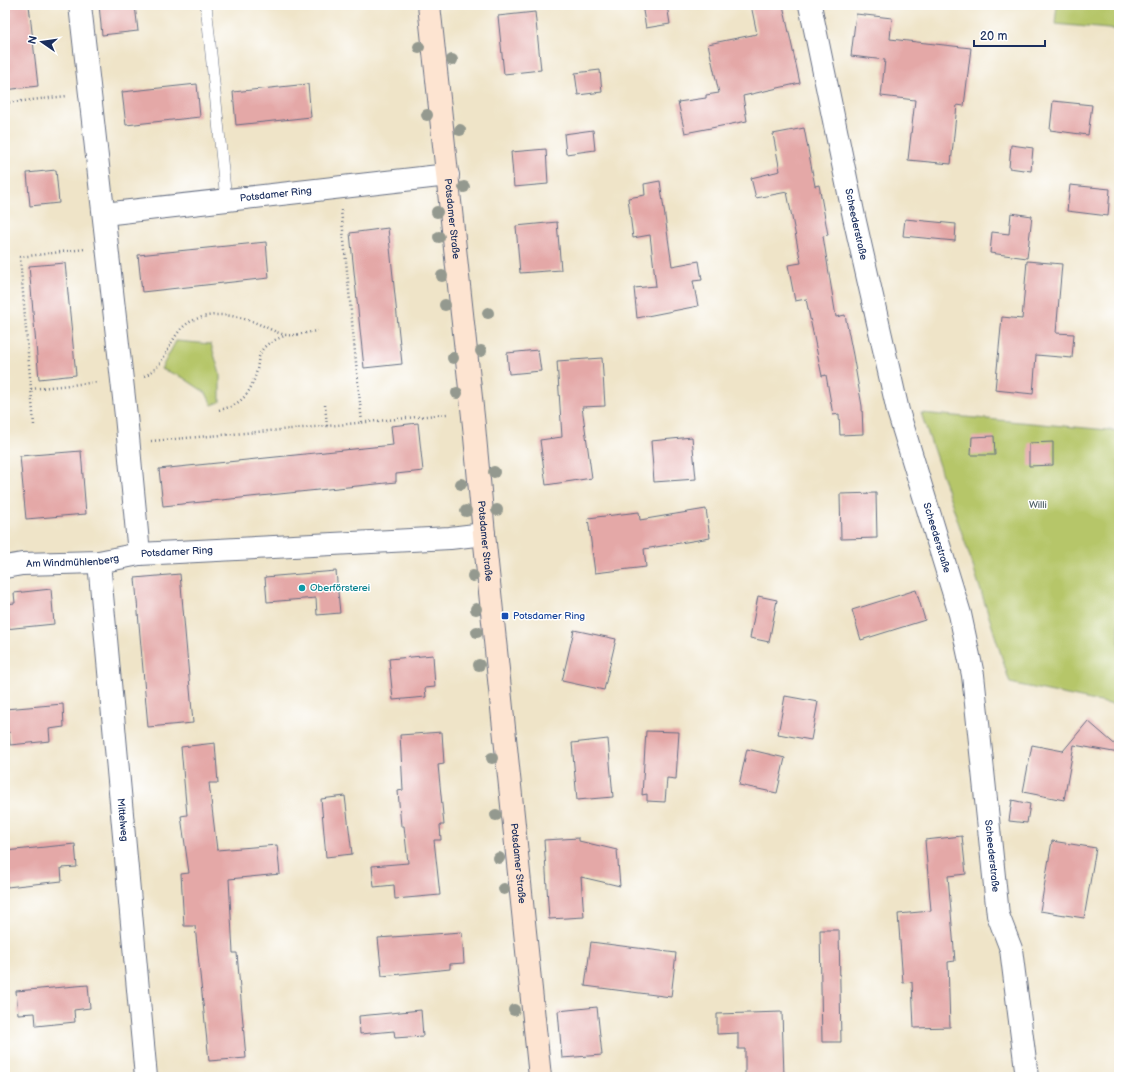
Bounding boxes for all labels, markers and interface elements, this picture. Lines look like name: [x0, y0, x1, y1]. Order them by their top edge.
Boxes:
north arrow: [22, 22, 62, 62]
scale bar: [974, 22, 1045, 48]
text: 20 m: [980, 29, 1007, 44]
text: N: [25, 34, 40, 45]
street label: Potsdamer Straße: [442, 178, 462, 260]
street label: Potsdamer Ring: [239, 184, 313, 205]
street label: Scheederstraße: [842, 187, 870, 261]
park label: Willi: [1029, 499, 1047, 511]
street label: Potsdamer Straße: [475, 500, 495, 582]
street label: Scheederstraße: [920, 501, 953, 574]
street label: Potsdamer Ring: [140, 544, 213, 560]
street label: Am Windmühlenberg: [26, 552, 120, 570]
place label: Oberförsterei: [310, 582, 370, 594]
marker: Oberförsterei: [297, 583, 307, 593]
place label: Potsdamer Ring: [513, 610, 585, 622]
marker: Potsdamer Ring: [500, 611, 510, 621]
street label: Mittelweg: [115, 798, 131, 842]
street label: Scheederstraße: [982, 819, 1002, 893]
street label: Potsdamer Straße: [508, 823, 528, 904]

